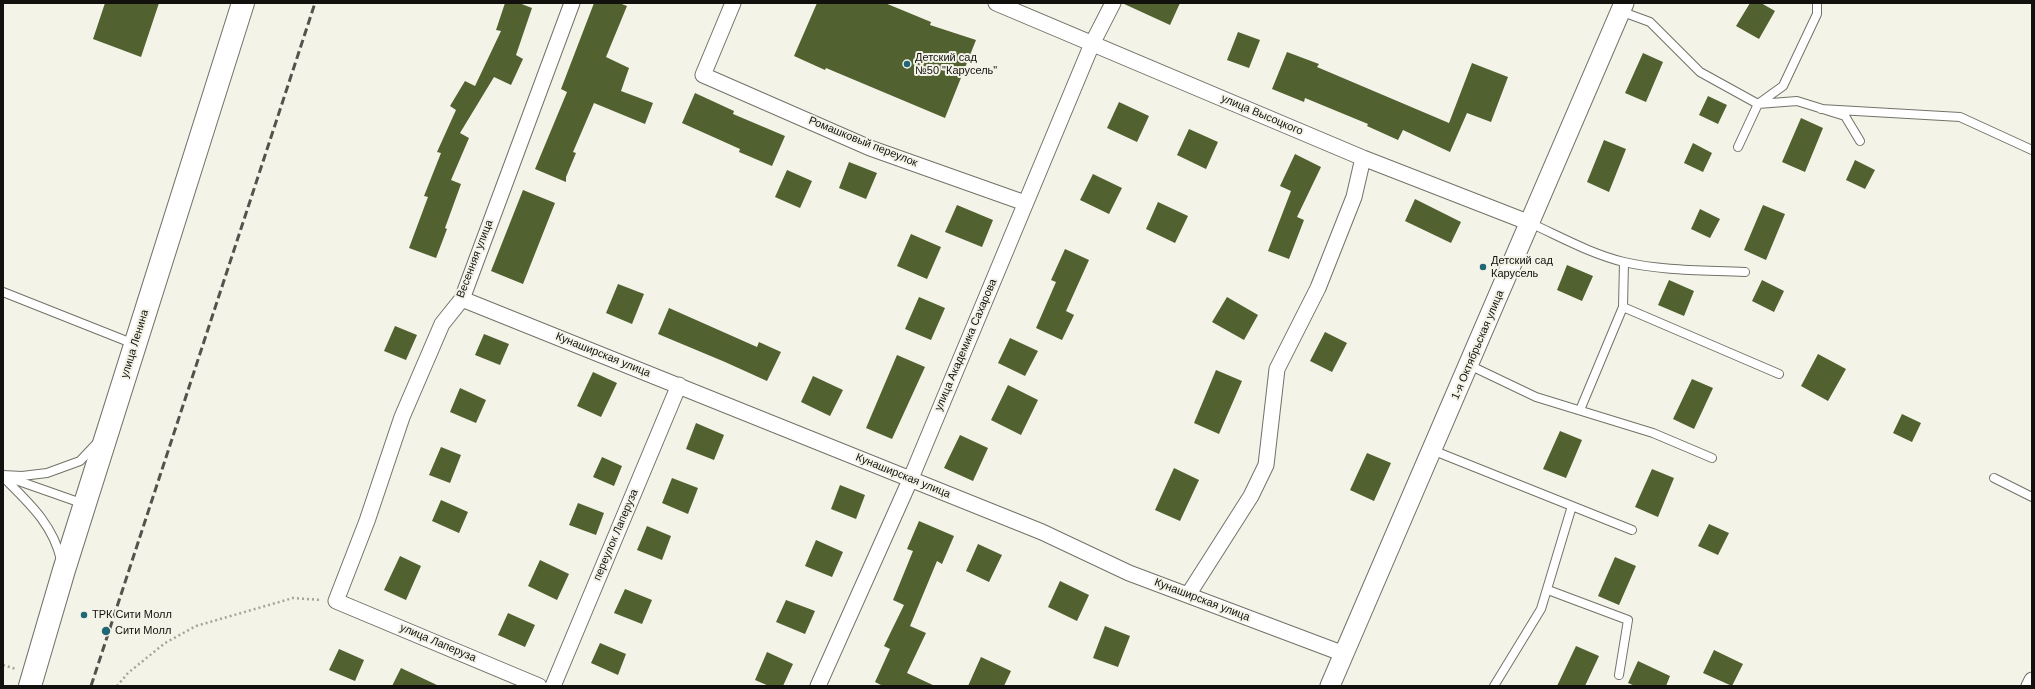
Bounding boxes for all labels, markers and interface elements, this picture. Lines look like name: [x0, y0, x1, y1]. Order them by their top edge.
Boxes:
place label: Детский сад №50 "Карусель": [915, 51, 997, 77]
marker: Детский сад №50 "Карусель": [902, 59, 912, 69]
street label: улица Высоцкого: [1219, 92, 1305, 138]
street label: Ромашковый переулок: [807, 114, 919, 170]
street label: Весенняя улица: [454, 218, 496, 300]
place label: Детский сад Карусель: [1491, 254, 1553, 280]
marker: Детский сад Карусель: [1478, 262, 1488, 272]
street label: улица Академика Сахарова: [932, 277, 1000, 413]
street label: 1-я Октябрьская улица: [1449, 288, 1507, 402]
street label: улица Ленина: [118, 308, 152, 380]
street label: Кунаширская улица: [554, 330, 652, 380]
street label: Кунаширская улица: [854, 451, 952, 501]
street label: переулок Лаперуза: [591, 487, 641, 583]
street label: Кунаширская улица: [1152, 576, 1252, 624]
place label: ТРК Сити Молл: [92, 608, 172, 622]
marker: ТРК Сити Молл: [79, 610, 89, 620]
street label: улица Лаперуза: [398, 621, 478, 665]
place label: Сити Молл: [115, 624, 171, 638]
marker: Сити Молл: [100, 625, 112, 637]

